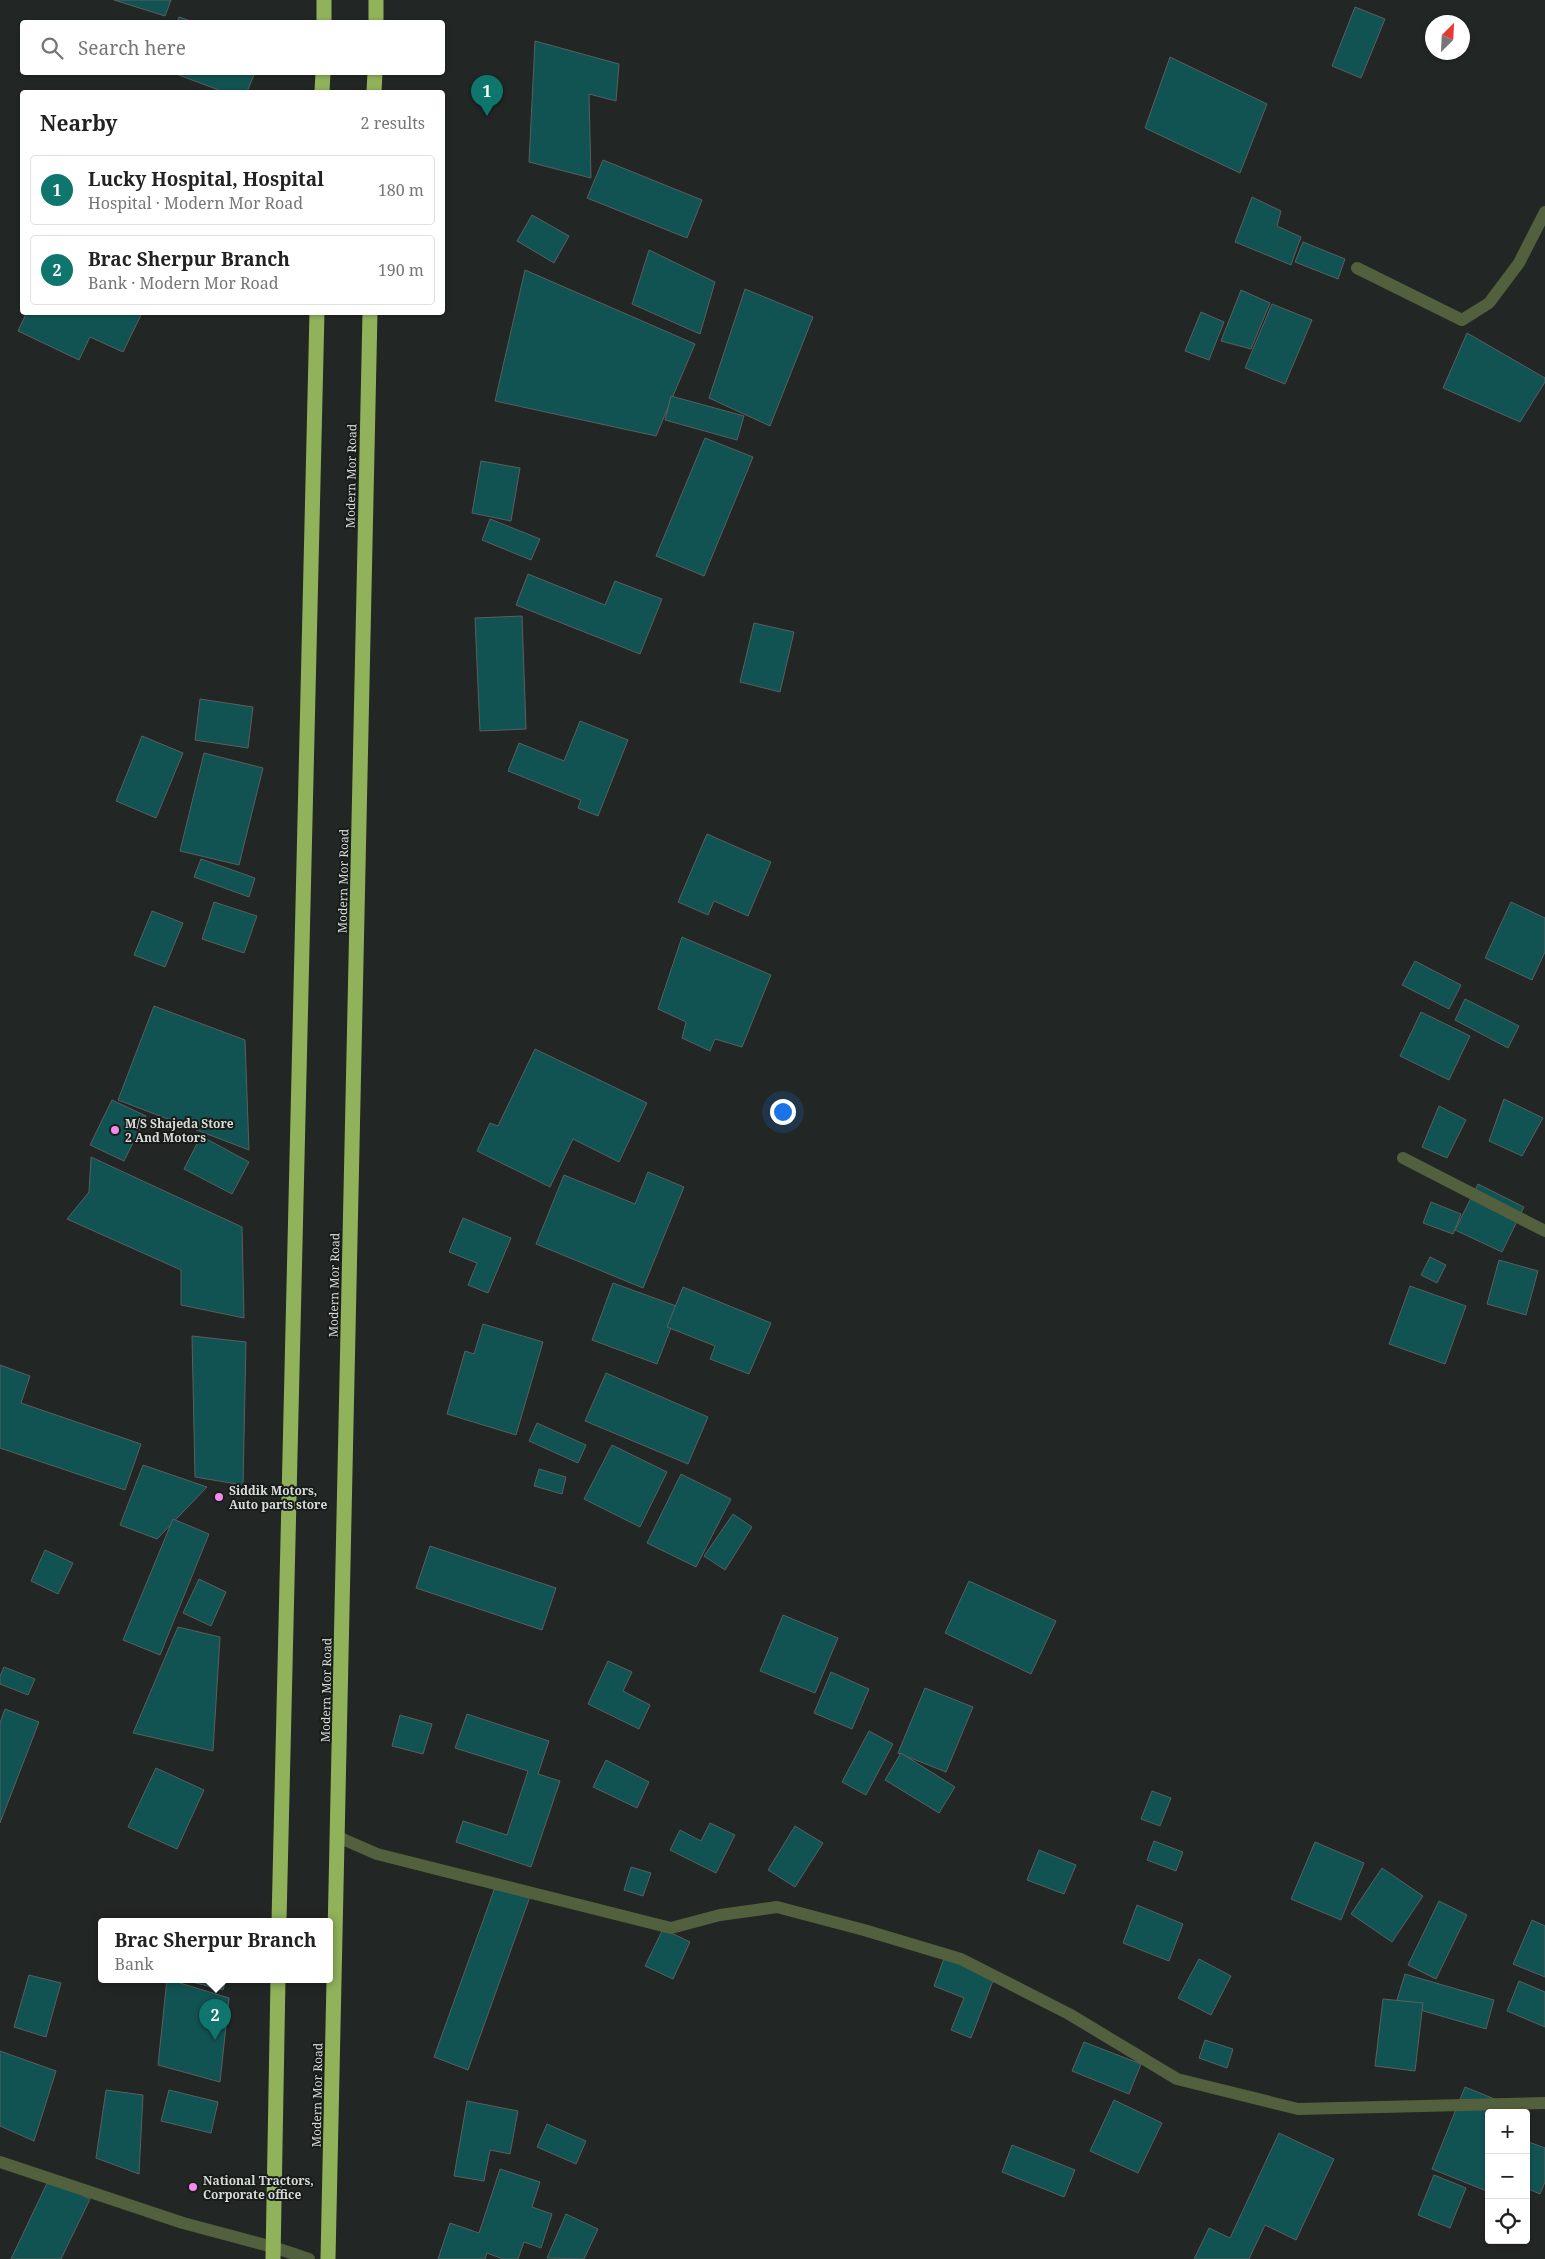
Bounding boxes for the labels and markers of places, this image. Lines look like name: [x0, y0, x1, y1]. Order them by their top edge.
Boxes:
pin: 1: [471, 75, 503, 116]
place label: M/S Shajeda Store 2 And Motors: [125, 1115, 234, 1146]
marker: M/S Shajeda Store 2 And Motors: [109, 1124, 121, 1136]
place label: Siddik Motors, Auto parts store: [229, 1482, 327, 1513]
marker: Siddik Motors, Auto parts store: [213, 1491, 225, 1503]
pin: 2: [199, 1999, 231, 2040]
place label: National Tractors, Corporate office: [203, 2172, 314, 2203]
marker: National Tractors, Corporate office: [187, 2181, 199, 2193]

